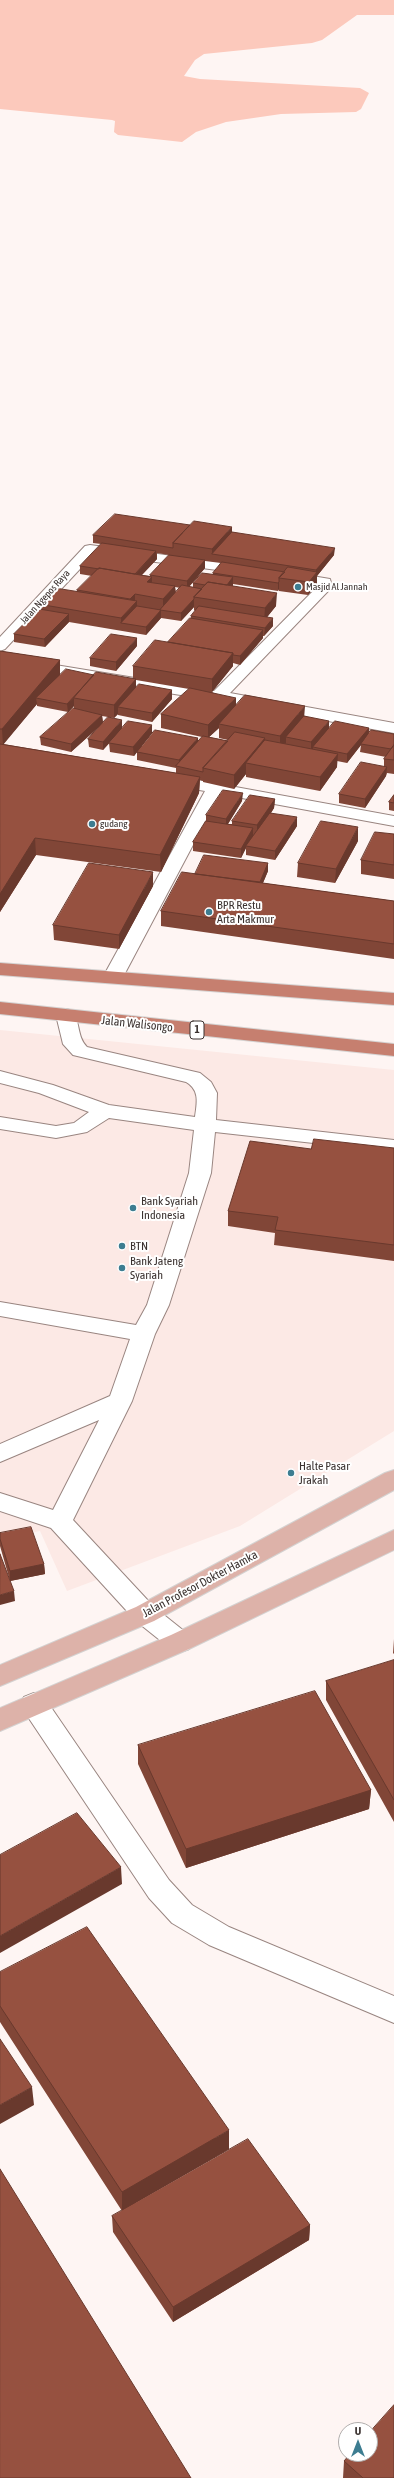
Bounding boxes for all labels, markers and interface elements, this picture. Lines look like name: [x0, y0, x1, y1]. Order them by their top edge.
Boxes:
street label: Jalan Ngepos Raya: [18, 568, 72, 626]
place label: Masjid Al Jannah: [306, 581, 368, 593]
marker: Masjid Al Jannah: [293, 582, 303, 592]
place label: gudang: [100, 818, 128, 830]
marker: gudang: [87, 819, 97, 829]
place label: BPR Restu Arta Makmur: [217, 898, 274, 926]
marker: BPR Restu Arta Makmur: [204, 907, 214, 917]
street label: Jalan Walisongo: [101, 1013, 173, 1035]
road number: 1: [190, 1021, 204, 1039]
place label: Bank Syariah Indonesia: [141, 1194, 198, 1222]
marker: Bank Syariah Indonesia: [128, 1203, 138, 1213]
place label: BTN: [130, 1239, 148, 1253]
marker: BTN: [117, 1241, 127, 1251]
place label: Bank Jateng Syariah: [130, 1254, 183, 1282]
marker: Bank Jateng Syariah: [117, 1263, 127, 1273]
place label: Halte Pasar Jrakah: [299, 1459, 350, 1487]
marker: Halte Pasar Jrakah: [286, 1468, 296, 1478]
street label: Jalan Profesor Dokter Hamka: [140, 1548, 260, 1620]
north arrow: [338, 2422, 378, 2462]
text: U: [355, 2425, 361, 2437]

